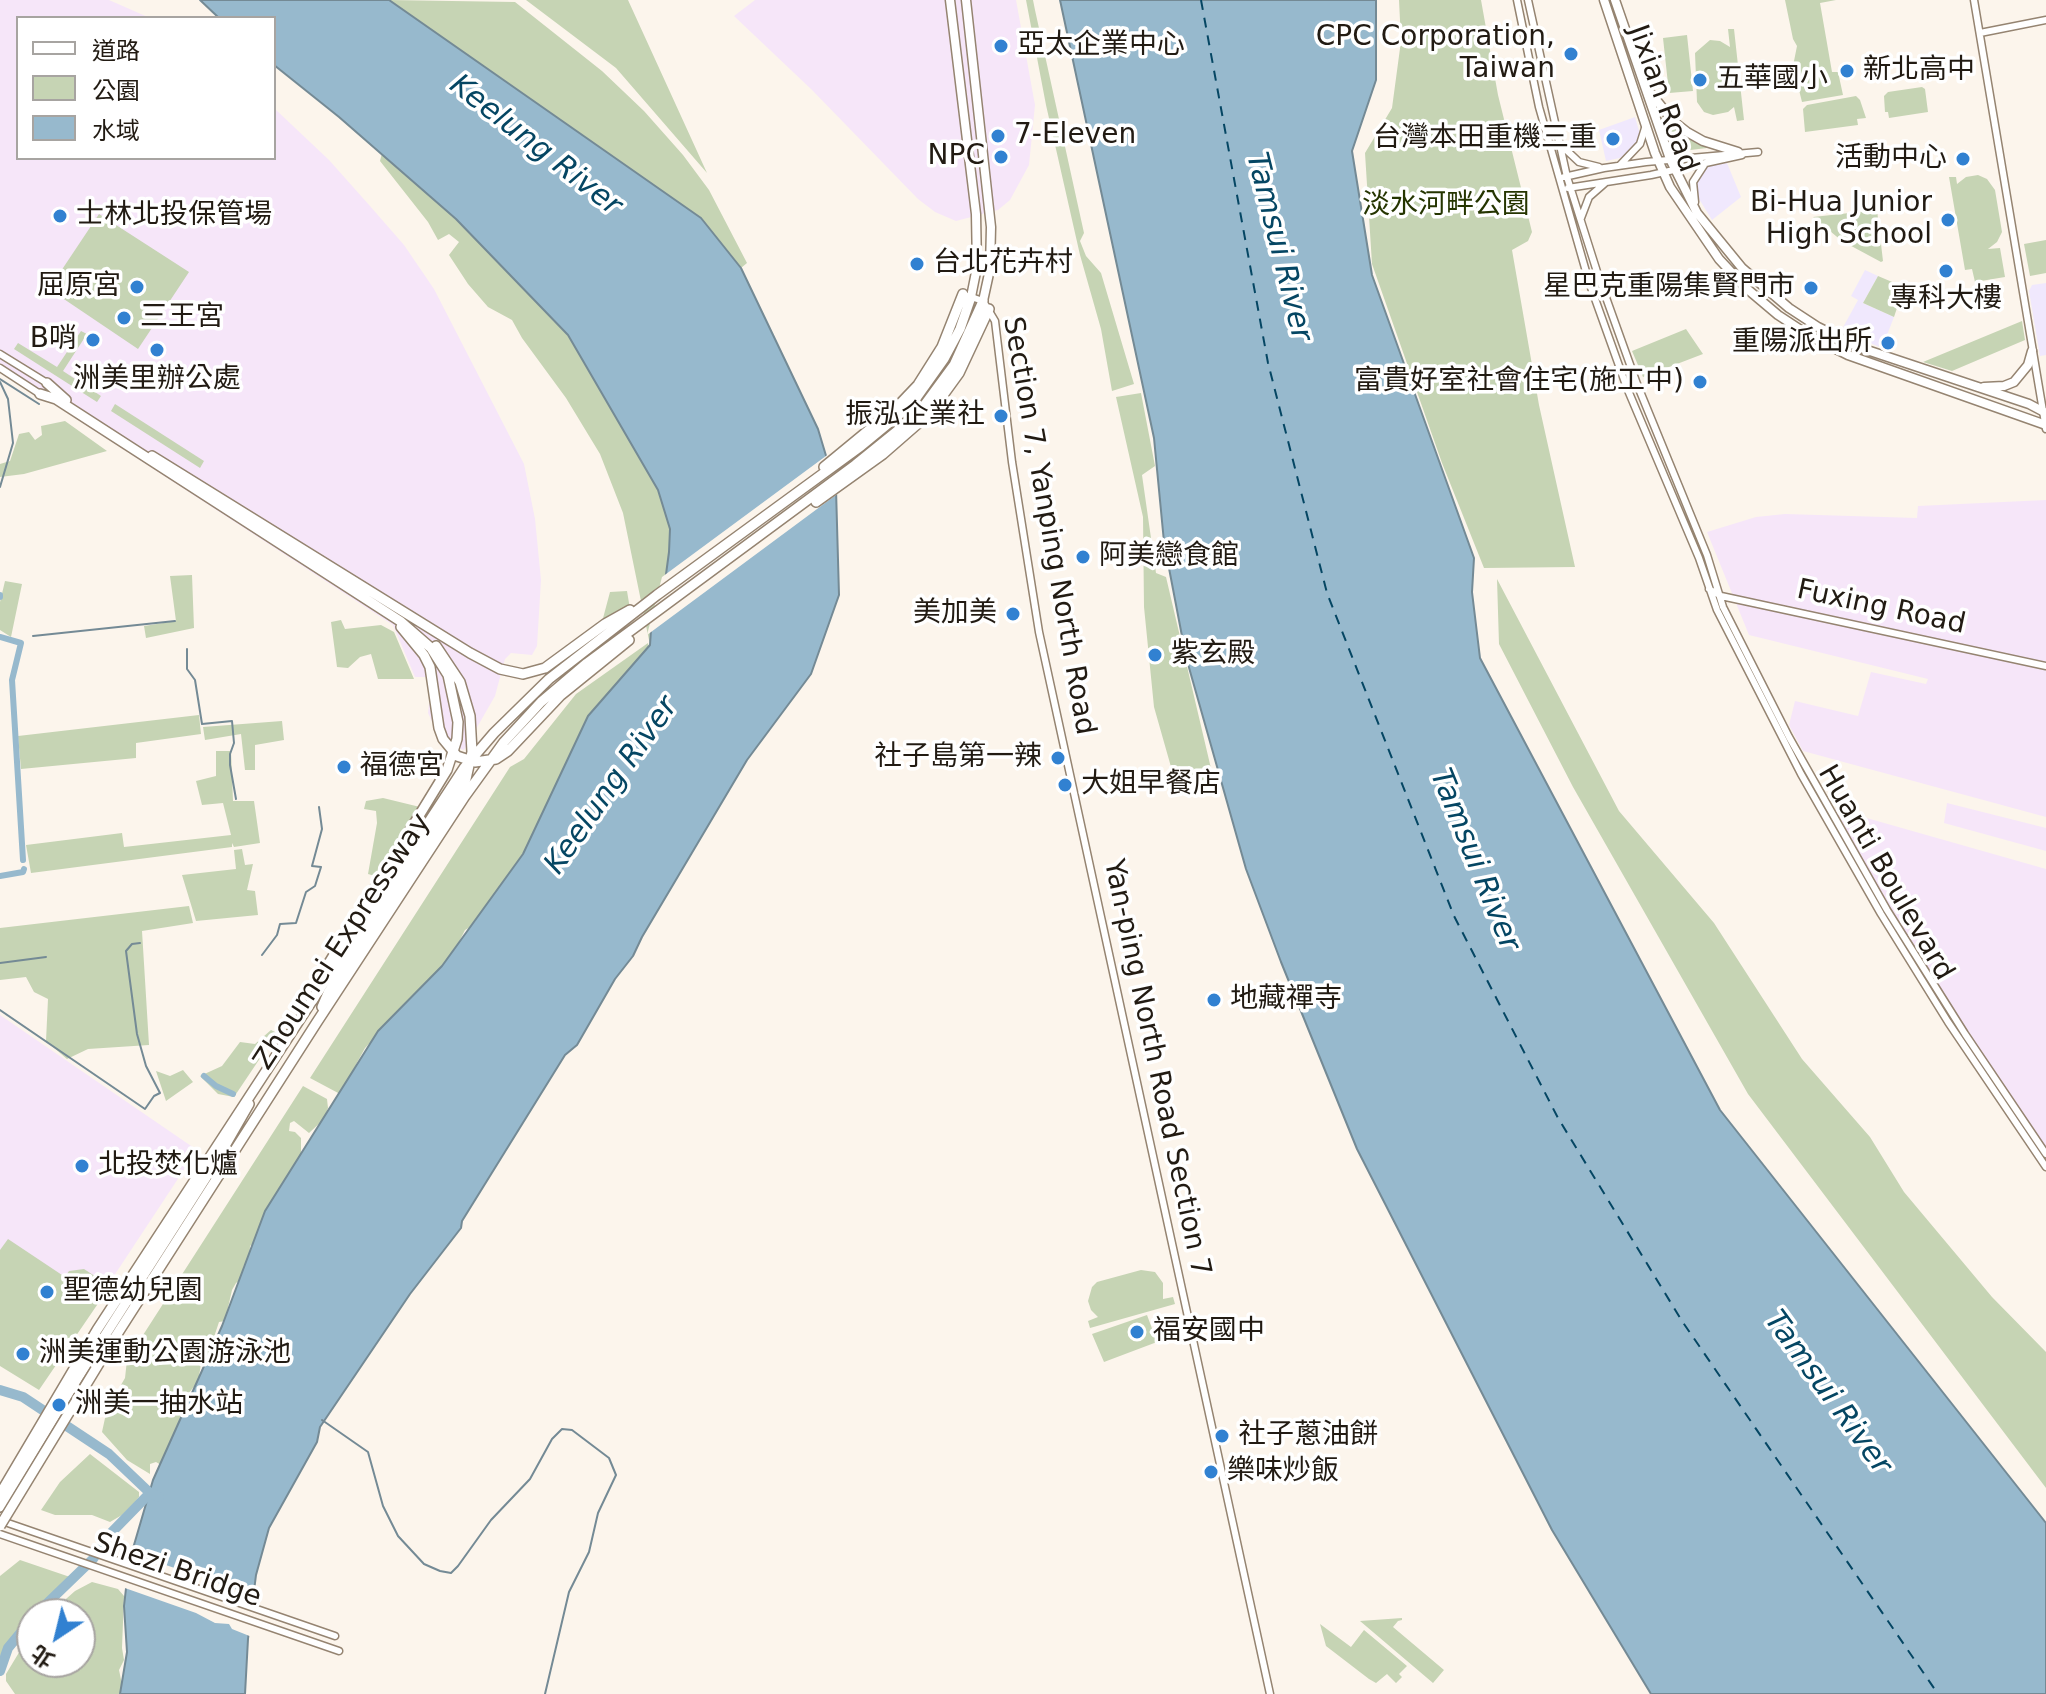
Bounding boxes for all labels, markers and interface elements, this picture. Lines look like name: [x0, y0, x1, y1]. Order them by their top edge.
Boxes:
legend: [16, 16, 276, 160]
place label: CPC Corporation, Taiwan: [1316, 21, 1555, 87]
street label: Jixian Road: [1620, 21, 1704, 177]
place label: 亞太企業中心: [1017, 29, 1185, 63]
text: 道路: [92, 37, 140, 65]
marker: 亞太企業中心: [992, 37, 1010, 55]
marker: CPC Corporation, Taiwan: [1562, 45, 1580, 63]
place label: 新北高中: [1863, 54, 1975, 88]
marker: 新北高中: [1838, 62, 1856, 80]
place label: 五華國小: [1716, 63, 1828, 97]
water label: Keelung River: [442, 68, 628, 224]
marker: 五華國小: [1691, 71, 1709, 89]
text: 公園: [92, 77, 140, 105]
text: 水域: [92, 117, 140, 145]
place label: 7-Eleven: [1014, 119, 1136, 153]
place label: 台灣本田重機三重: [1373, 122, 1597, 156]
marker: 7-Eleven: [989, 127, 1007, 145]
marker: 台灣本田重機三重: [1604, 130, 1622, 148]
place label: NPC: [928, 140, 985, 174]
place label: 活動中心: [1835, 142, 1947, 176]
marker: NPC: [992, 148, 1010, 166]
water label: Tamsui River: [1237, 149, 1319, 345]
marker: 活動中心: [1954, 150, 1972, 168]
place label: Bi-Hua Junior High School: [1750, 187, 1932, 253]
park label: 淡水河畔公園: [1362, 189, 1530, 223]
place label: 士林北投保管場: [76, 199, 272, 233]
marker: 士林北投保管場: [51, 207, 69, 225]
marker: Bi-Hua Junior High School: [1939, 211, 1957, 229]
place label: 台北花卉村: [933, 247, 1073, 281]
marker: 台北花卉村: [908, 255, 926, 273]
marker: 專科大樓: [1937, 262, 1955, 280]
place label: 屈原宮: [37, 270, 121, 304]
place label: 星巴克重陽集賢門市: [1543, 271, 1795, 305]
marker: 屈原宮: [128, 278, 146, 296]
marker: 星巴克重陽集賢門市: [1802, 279, 1820, 297]
place label: 專科大樓: [1890, 283, 2002, 317]
place label: 三王宮: [140, 301, 224, 335]
marker: 三王宮: [115, 309, 133, 327]
street label: Section 7, Yanping North Road: [995, 314, 1101, 738]
place label: B哨: [30, 323, 77, 357]
place label: 重陽派出所: [1732, 326, 1872, 360]
marker: B哨: [84, 331, 102, 349]
marker: 重陽派出所: [1879, 334, 1897, 352]
marker: 洲美里辦公處: [148, 341, 166, 359]
place label: 洲美里辦公處: [73, 363, 241, 397]
place label: 富貴好室社會住宅(施工中): [1354, 365, 1684, 399]
marker: 富貴好室社會住宅(施工中): [1691, 373, 1709, 391]
place label: 振泓企業社: [845, 399, 985, 433]
marker: 振泓企業社: [992, 407, 1010, 425]
place label: 阿美戀食館: [1099, 540, 1239, 574]
marker: 阿美戀食館: [1074, 548, 1092, 566]
street label: Fuxing Road: [1794, 574, 1968, 642]
place label: 美加美: [913, 597, 997, 631]
marker: 美加美: [1004, 605, 1022, 623]
place label: 紫玄殿: [1171, 638, 1255, 672]
marker: 紫玄殿: [1146, 646, 1164, 664]
water label: Keelung River: [538, 690, 686, 882]
place label: 社子島第一辣: [874, 741, 1042, 775]
marker: 社子島第一辣: [1049, 749, 1067, 767]
place label: 福德宮: [360, 750, 444, 784]
marker: 福德宮: [335, 758, 353, 776]
street label: Huanti Boulevard: [1810, 759, 1960, 987]
water label: Tamsui River: [1421, 764, 1527, 956]
place label: 大姐早餐店: [1081, 768, 1221, 802]
marker: 大姐早餐店: [1056, 776, 1074, 794]
street label: Zhoumei Expressway: [248, 807, 438, 1077]
street label: Yan-ping North Road Section 7: [1095, 856, 1217, 1280]
place label: 地藏禪寺: [1230, 983, 1342, 1017]
marker: 地藏禪寺: [1205, 991, 1223, 1009]
place label: 北投焚化爐: [98, 1149, 238, 1183]
marker: 北投焚化爐: [73, 1157, 91, 1175]
place label: 聖德幼兒園: [63, 1275, 203, 1309]
marker: 聖德幼兒園: [38, 1283, 56, 1301]
water label: Tamsui River: [1756, 1304, 1898, 1482]
place label: 福安國中: [1153, 1315, 1265, 1349]
marker: 福安國中: [1128, 1323, 1146, 1341]
place label: 洲美運動公園游泳池: [39, 1337, 291, 1371]
marker: 洲美運動公園游泳池: [14, 1345, 32, 1363]
place label: 洲美一抽水站: [75, 1388, 243, 1422]
marker: 洲美一抽水站: [50, 1396, 68, 1414]
place label: 社子蔥油餅: [1238, 1419, 1378, 1453]
marker: 社子蔥油餅: [1213, 1427, 1231, 1445]
place label: 樂味炒飯: [1227, 1455, 1339, 1489]
marker: 樂味炒飯: [1202, 1463, 1220, 1481]
street label: Shezi Bridge: [89, 1527, 265, 1615]
north arrow: [16, 1598, 96, 1678]
text: 北: [27, 1640, 59, 1673]

